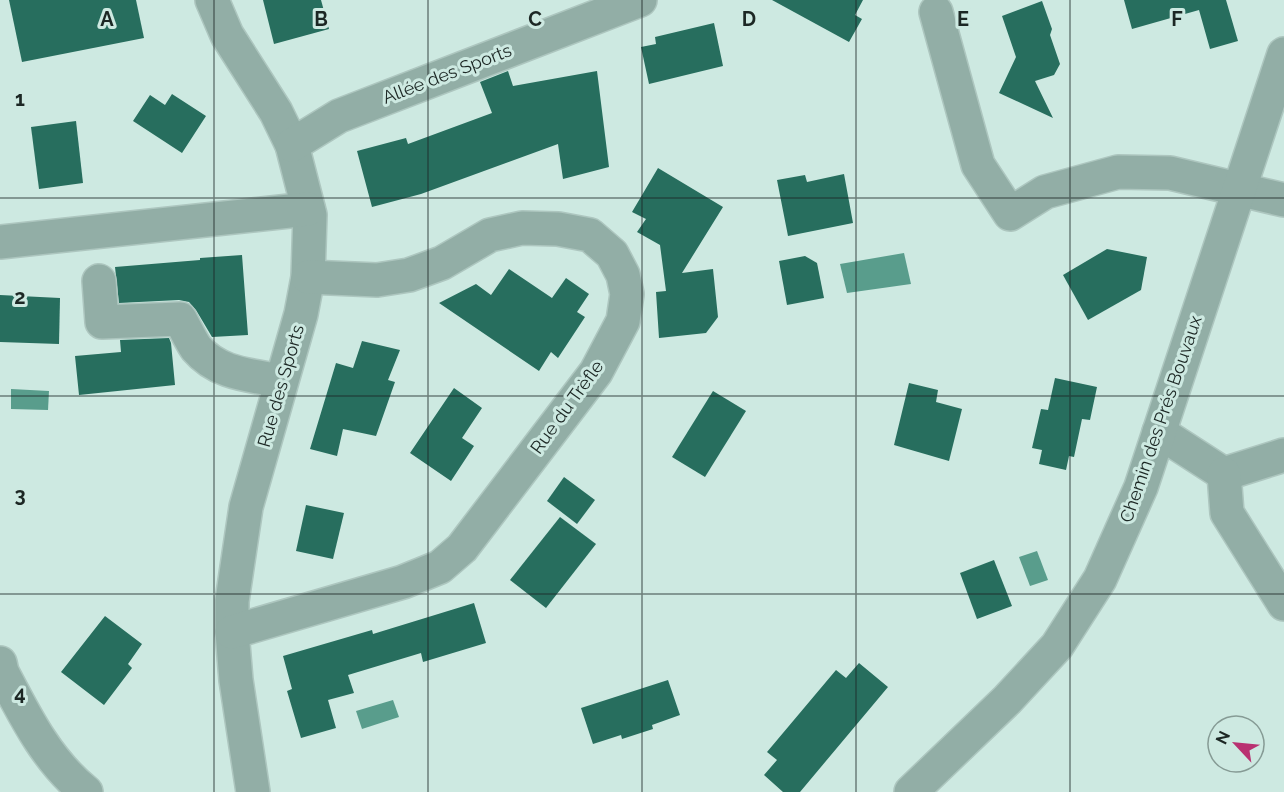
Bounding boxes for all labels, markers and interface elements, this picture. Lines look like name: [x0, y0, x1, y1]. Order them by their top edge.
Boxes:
text: A: [100, 7, 114, 31]
text: B: [314, 7, 328, 31]
text: C: [528, 7, 542, 31]
text: D: [742, 7, 756, 31]
text: E: [957, 7, 969, 31]
text: F: [1171, 7, 1183, 31]
street label: Allée des Sports: [379, 39, 515, 108]
text: 1: [15, 87, 25, 111]
text: 2: [14, 285, 26, 309]
street label: Chemin des Prés Bouvaux: [1115, 313, 1206, 525]
street label: Rue des Sports: [253, 322, 308, 449]
street label: Rue du Trèfle: [526, 356, 608, 458]
text: 3: [14, 483, 26, 507]
text: 4: [14, 681, 26, 705]
north arrow: [1206, 714, 1266, 774]
text: N: [1212, 728, 1234, 747]

